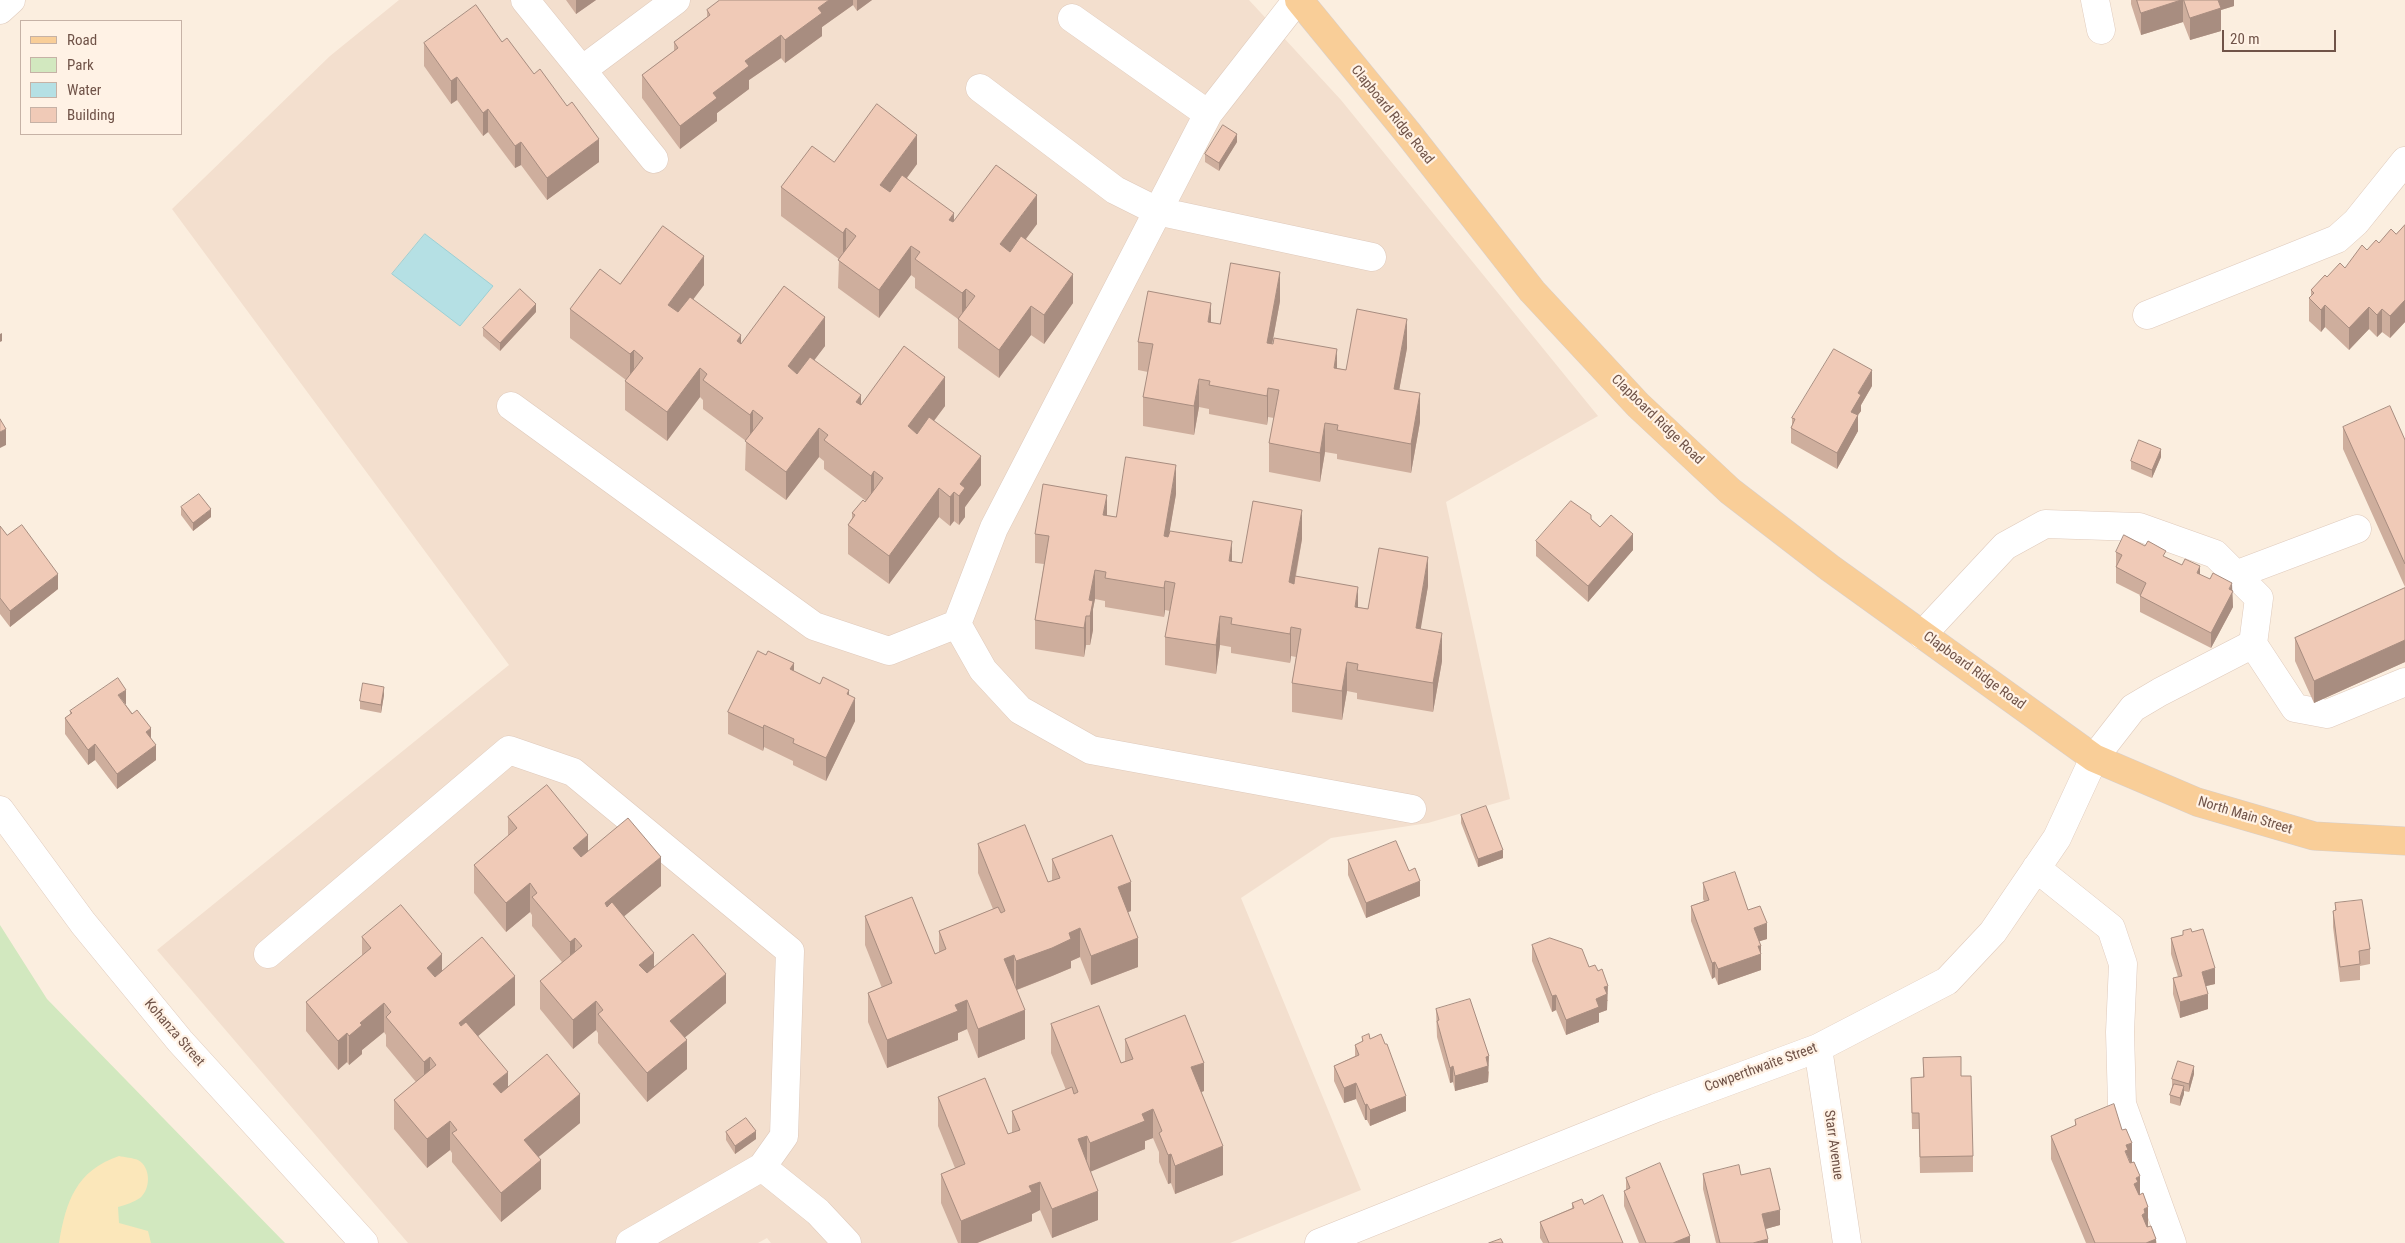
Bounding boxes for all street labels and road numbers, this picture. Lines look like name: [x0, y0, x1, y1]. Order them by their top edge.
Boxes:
street label: Clapboard Ridge Road: [1347, 62, 1437, 168]
street label: Clapboard Ridge Road: [1607, 372, 1707, 468]
street label: Clapboard Ridge Road: [1920, 628, 2028, 714]
street label: North Main Street: [2196, 794, 2294, 838]
street label: Kohanza Street: [140, 996, 208, 1070]
street label: Cowperthwaite Street: [1702, 1040, 1820, 1096]
street label: Starr Avenue: [1820, 1109, 1846, 1181]

